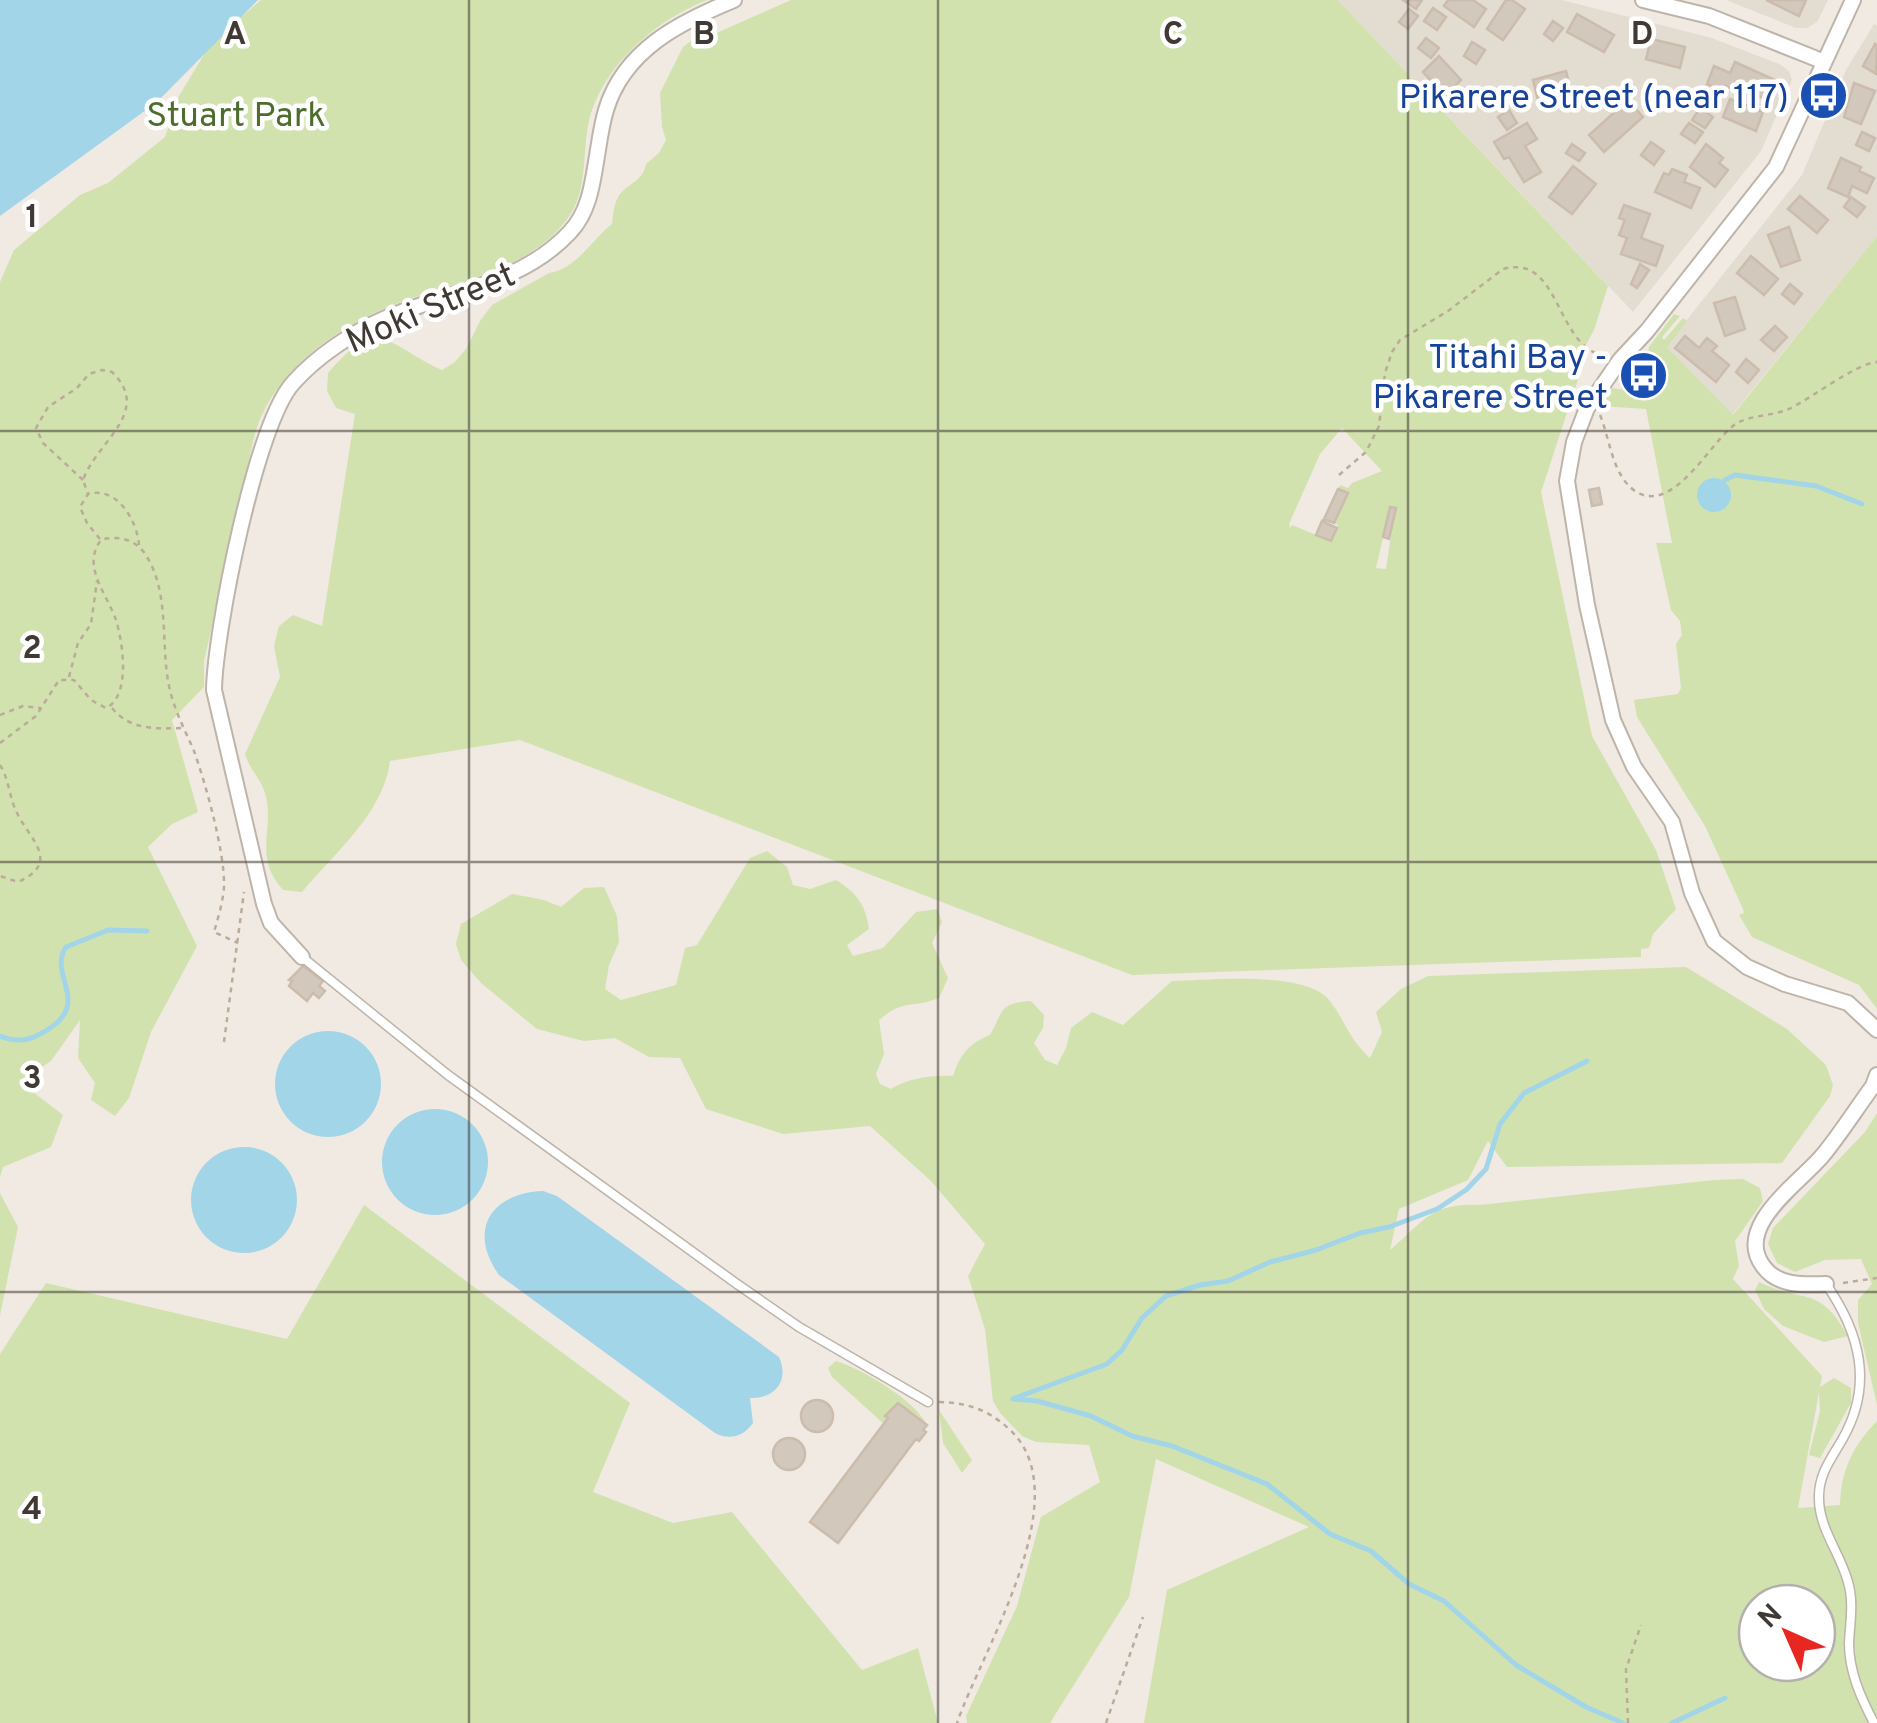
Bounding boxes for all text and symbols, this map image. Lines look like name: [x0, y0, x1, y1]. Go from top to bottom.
text: A: [224, 16, 246, 56]
text: B: [693, 16, 715, 56]
text: C: [1163, 16, 1183, 56]
text: D: [1631, 16, 1653, 56]
bus stop icon: Pikarere Street (near 117): [1798, 70, 1850, 122]
place label: Pikarere Street (near 117): [1399, 77, 1789, 121]
park label: Stuart Park: [146, 95, 326, 139]
text: 1: [26, 199, 38, 239]
street label: Moki Street: [340, 254, 523, 365]
place label: Titahi Bay - Pikarere Street: [1372, 337, 1608, 421]
bus stop icon: Titahi Bay - Pikarere Street: [1617, 350, 1669, 402]
text: 2: [22, 630, 42, 670]
text: 3: [22, 1060, 42, 1100]
text: 4: [22, 1491, 42, 1531]
north arrow: [1737, 1583, 1837, 1683]
text: N: [1752, 1598, 1791, 1637]

